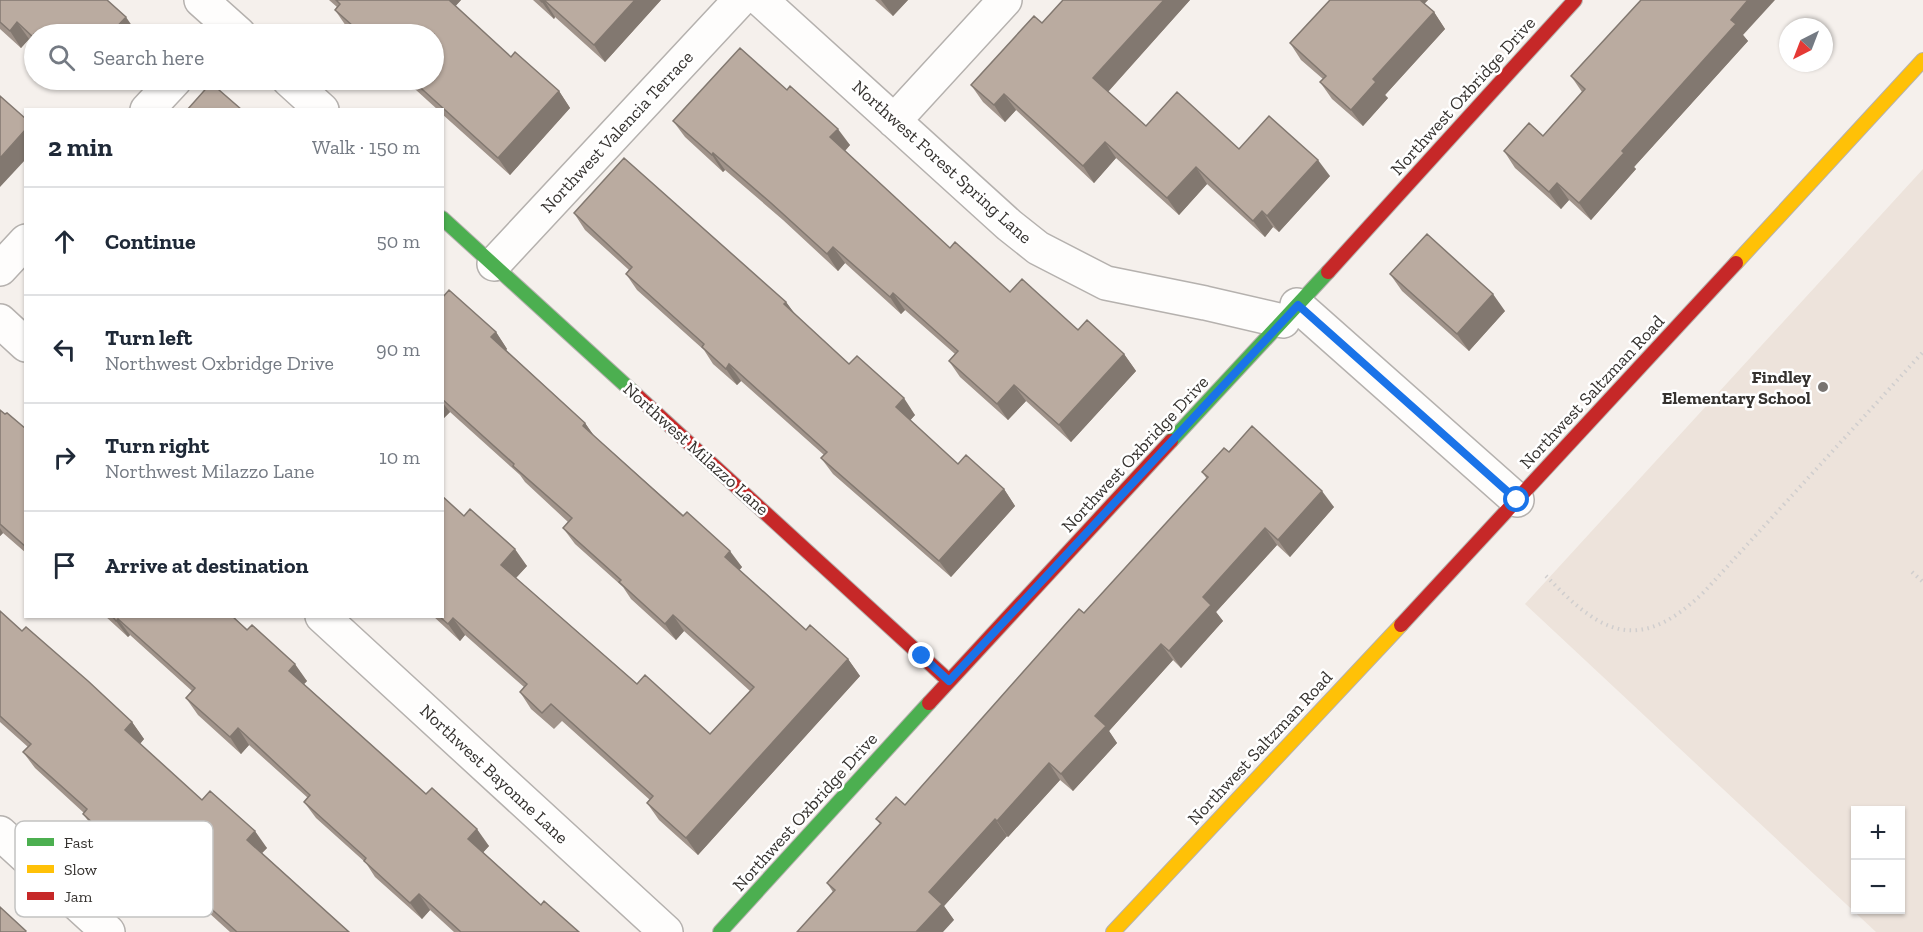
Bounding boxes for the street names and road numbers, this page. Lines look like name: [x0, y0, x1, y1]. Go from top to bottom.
street label: Northwest Oxbridge Drive: [1386, 12, 1540, 180]
street label: Northwest Valencia Terrace: [536, 46, 698, 218]
street label: Northwest Forest Spring Lane: [848, 76, 1036, 248]
street label: Northwest Saltzman Road: [1515, 310, 1669, 473]
street label: Northwest Oxbridge Drive: [1057, 371, 1213, 537]
street label: Northwest Milazzo Lane: [619, 378, 773, 520]
street label: Northwest Saltzman Road: [1183, 666, 1337, 829]
street label: Northwest Bayonne Lane: [415, 700, 573, 848]
street label: Northwest Oxbridge Drive: [728, 728, 882, 896]

